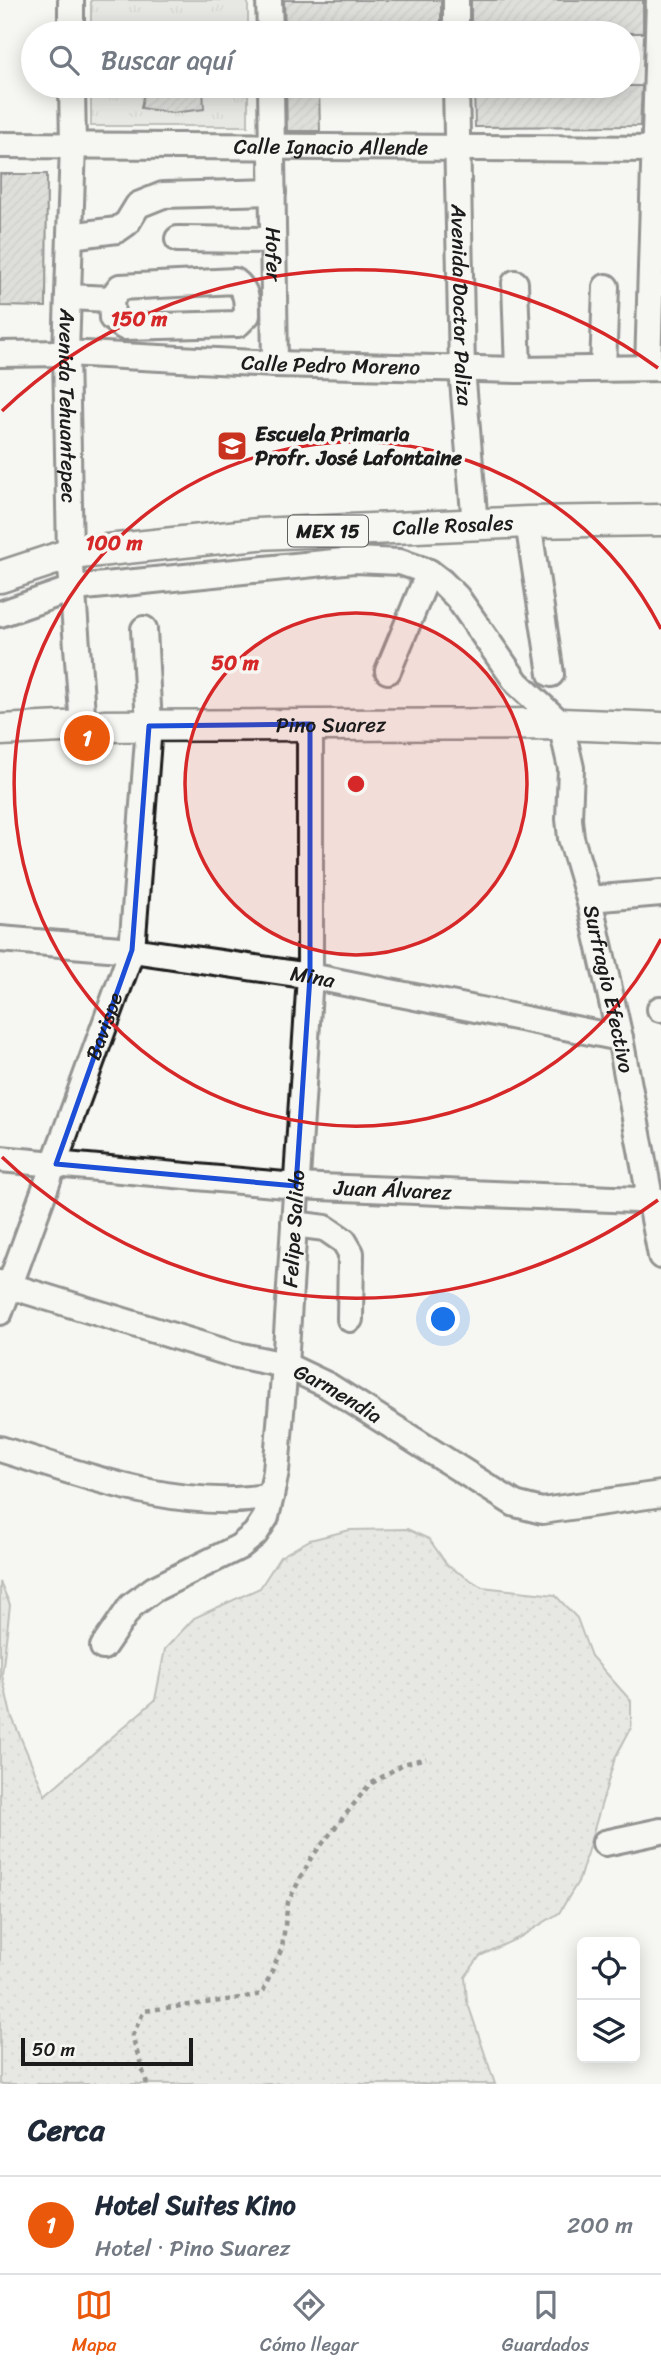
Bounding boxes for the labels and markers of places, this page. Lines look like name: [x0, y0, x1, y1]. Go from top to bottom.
place label: Escuela Primaria Profr. José Lafontaine: [255, 415, 462, 477]
school or university icon: Escuela Primaria Profr. José Lafontaine: [215, 429, 249, 463]
pin: 1: [64, 712, 110, 764]
centre of rings: [344, 772, 368, 796]

